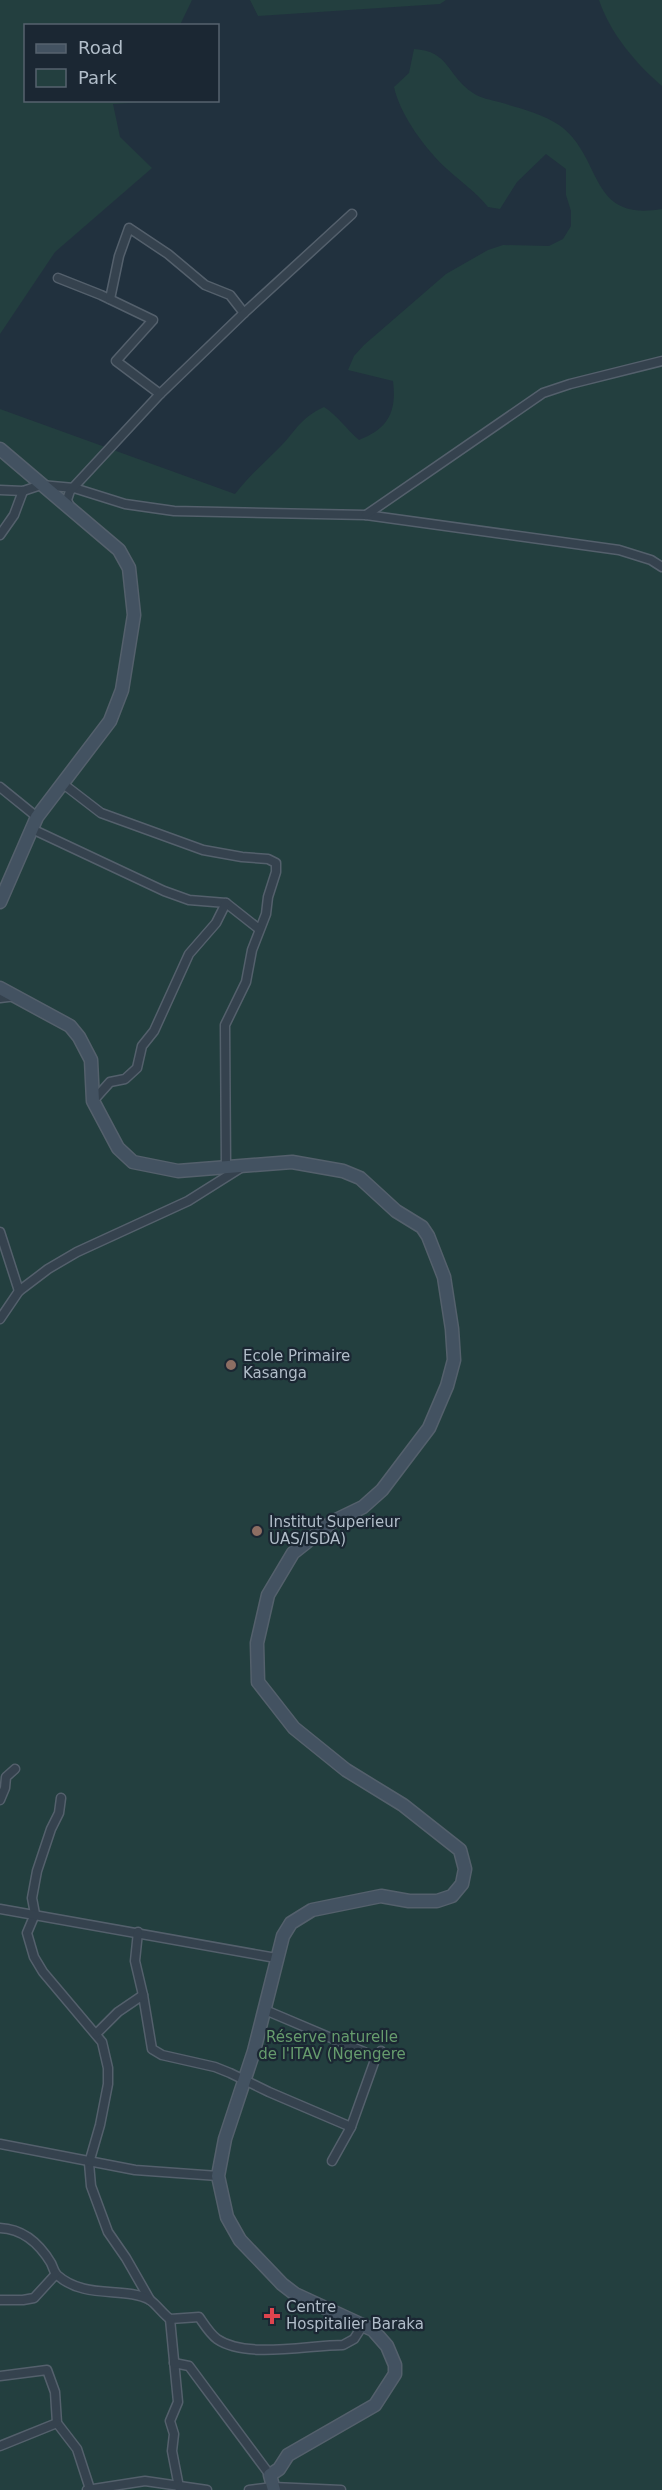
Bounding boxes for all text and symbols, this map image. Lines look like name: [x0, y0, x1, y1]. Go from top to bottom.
legend: [24, 24, 219, 102]
text: Road: [78, 37, 123, 58]
text: Park: [78, 67, 117, 88]
place label: Ecole Primaire Kasanga: [243, 1347, 350, 1382]
marker: Ecole Primaire Kasanga: [224, 1358, 238, 1372]
place label: Institut Superieur UAS/ISDA): [269, 1513, 401, 1548]
marker: Institut Superieur UAS/ISDA): [250, 1524, 264, 1538]
park label: Réserve naturelle de l'ITAV (Ngengere: [258, 2028, 406, 2063]
place label: Centre Hospitalier Baraka: [286, 2298, 424, 2333]
marker: Centre Hospitalier Baraka: [263, 2307, 281, 2325]

